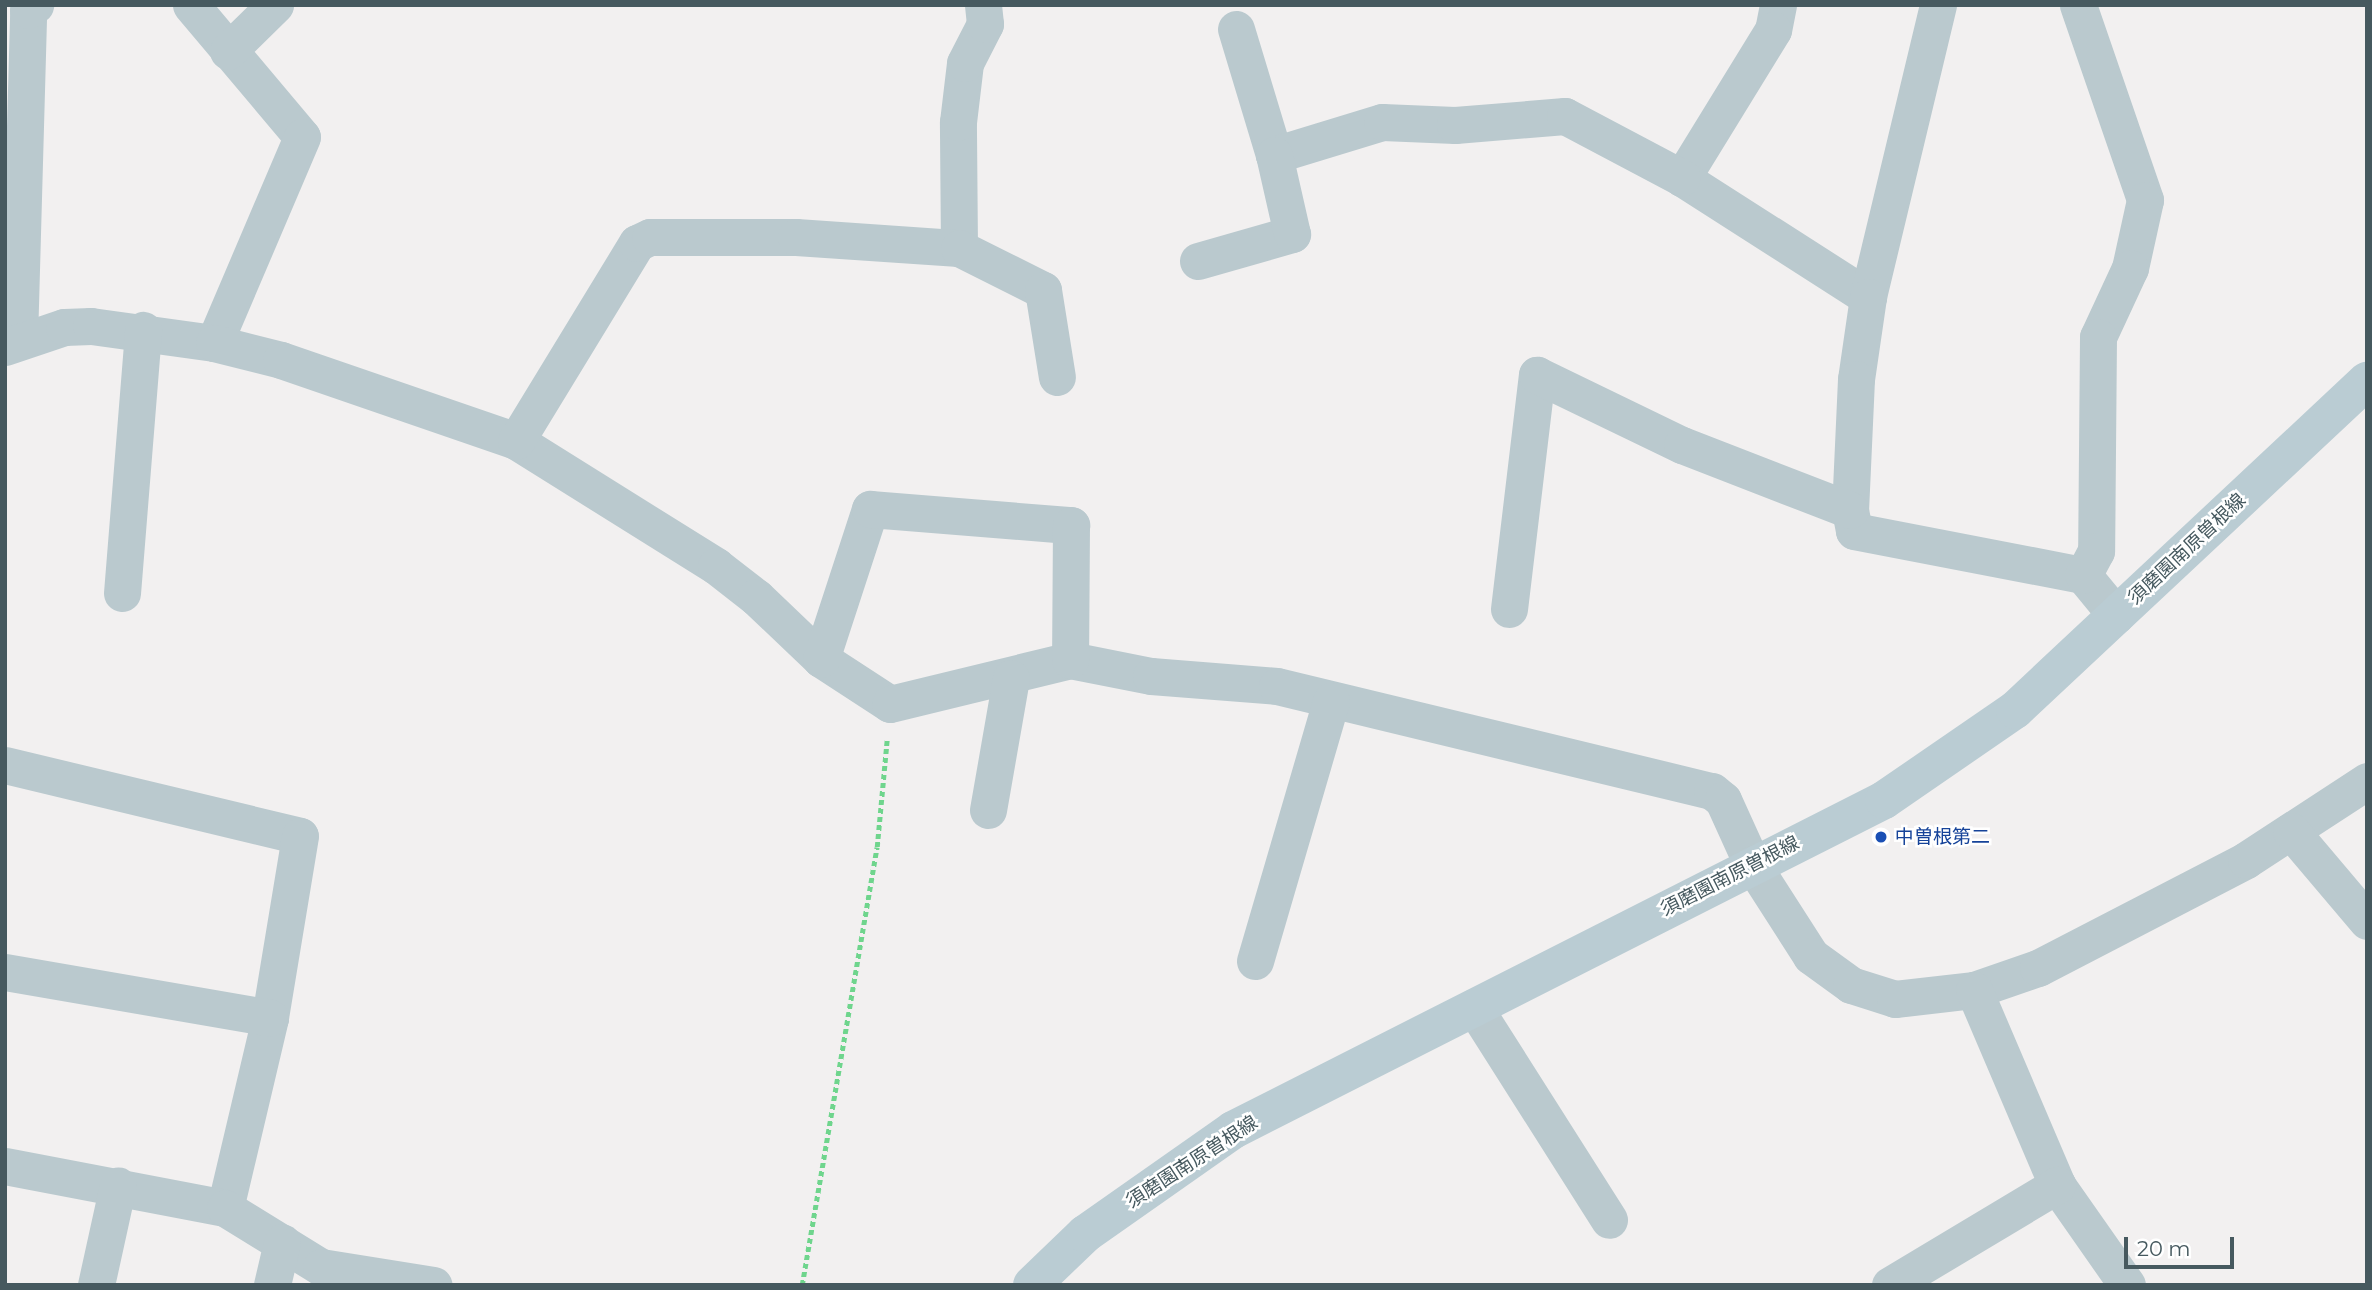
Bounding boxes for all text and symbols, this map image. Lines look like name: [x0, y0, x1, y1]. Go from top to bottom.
street label: 須磨園南原曽根線: [2124, 489, 2250, 609]
place label: 中曽根第二: [1895, 826, 1990, 848]
marker: 中曽根第二: [1873, 829, 1889, 845]
street label: 須磨園南原曽根線: [1657, 831, 1803, 921]
street label: 須磨園南原曽根線: [1122, 1111, 1262, 1213]
scale bar: [2127, 1224, 2237, 1268]
text: 20 m: [2137, 1236, 2191, 1261]

